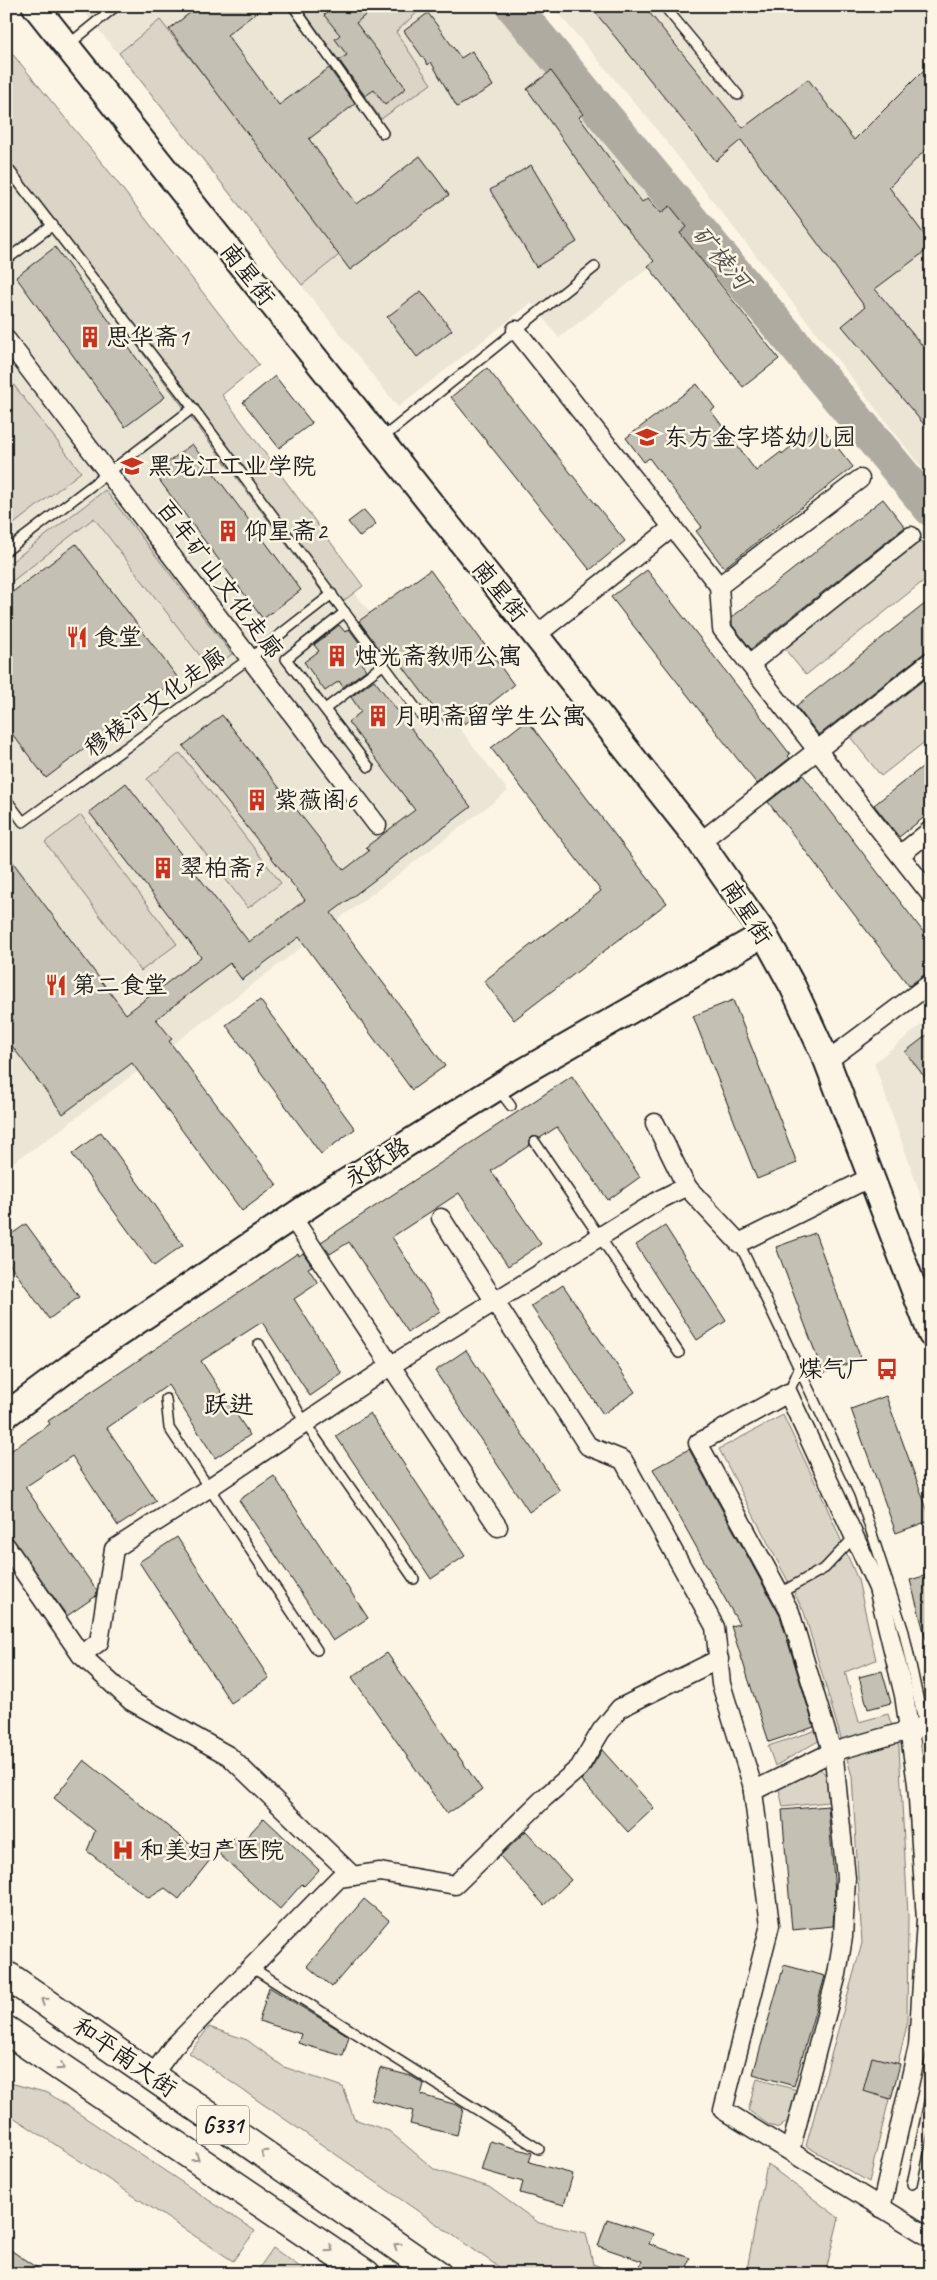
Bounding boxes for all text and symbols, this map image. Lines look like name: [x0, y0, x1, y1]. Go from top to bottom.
water label: 矿棱河: [685, 219, 760, 300]
street label: 南星街: [214, 236, 282, 312]
place label: 思华斋1: [106, 322, 190, 352]
building icon: 思华斋1: [77, 324, 103, 350]
place label: 东方金字塔幼儿园: [664, 422, 856, 452]
school or university icon: 东方金字塔幼儿园: [634, 424, 660, 450]
place label: 黑龙江工业学院: [148, 451, 316, 481]
school or university icon: 黑龙江工业学院: [119, 453, 145, 479]
street label: 百年矿山文化走廊: [150, 493, 290, 665]
place label: 仰星斋2: [244, 516, 329, 546]
building icon: 仰星斋2: [215, 518, 241, 544]
street label: 南星街: [466, 554, 534, 628]
place label: 食堂: [94, 622, 142, 652]
restaurant icon: 食堂: [64, 624, 90, 650]
street label: 穆棱河文化走廊: [78, 640, 232, 764]
place label: 烛光斋教师公寓: [354, 641, 522, 671]
building icon: 烛光斋教师公寓: [324, 643, 350, 669]
place label: 月明斋留学生公寓: [394, 701, 586, 731]
building icon: 月明斋留学生公寓: [365, 703, 391, 729]
place label: 紫薇阁6: [274, 785, 358, 815]
building icon: 紫薇阁6: [244, 787, 270, 813]
place label: 翠柏斋7: [180, 853, 264, 883]
building icon: 翠柏斋7: [150, 855, 176, 881]
street label: 南星街: [715, 874, 779, 950]
place label: 第二食堂: [72, 970, 168, 1000]
restaurant icon: 第二食堂: [43, 972, 69, 998]
street label: 永跃路: [339, 1130, 415, 1194]
place label: 煤气厂: [798, 1354, 870, 1384]
bus stop icon: 煤气厂: [874, 1356, 900, 1382]
district label: 跃进: [204, 1389, 254, 1421]
place label: 和美妇产医院: [140, 1835, 284, 1865]
hospital icon: 和美妇产医院: [110, 1837, 136, 1863]
one-way arrow: [40, 1998, 49, 2007]
street label: 和平南大街: [67, 2010, 183, 2104]
one-way arrow: [55, 2061, 65, 2070]
road number: G331: [197, 2106, 249, 2144]
one-way arrow: [260, 2150, 270, 2159]
one-way arrow: [190, 2152, 199, 2161]
one-way arrow: [324, 2243, 334, 2252]
one-way arrow: [393, 2243, 403, 2252]

